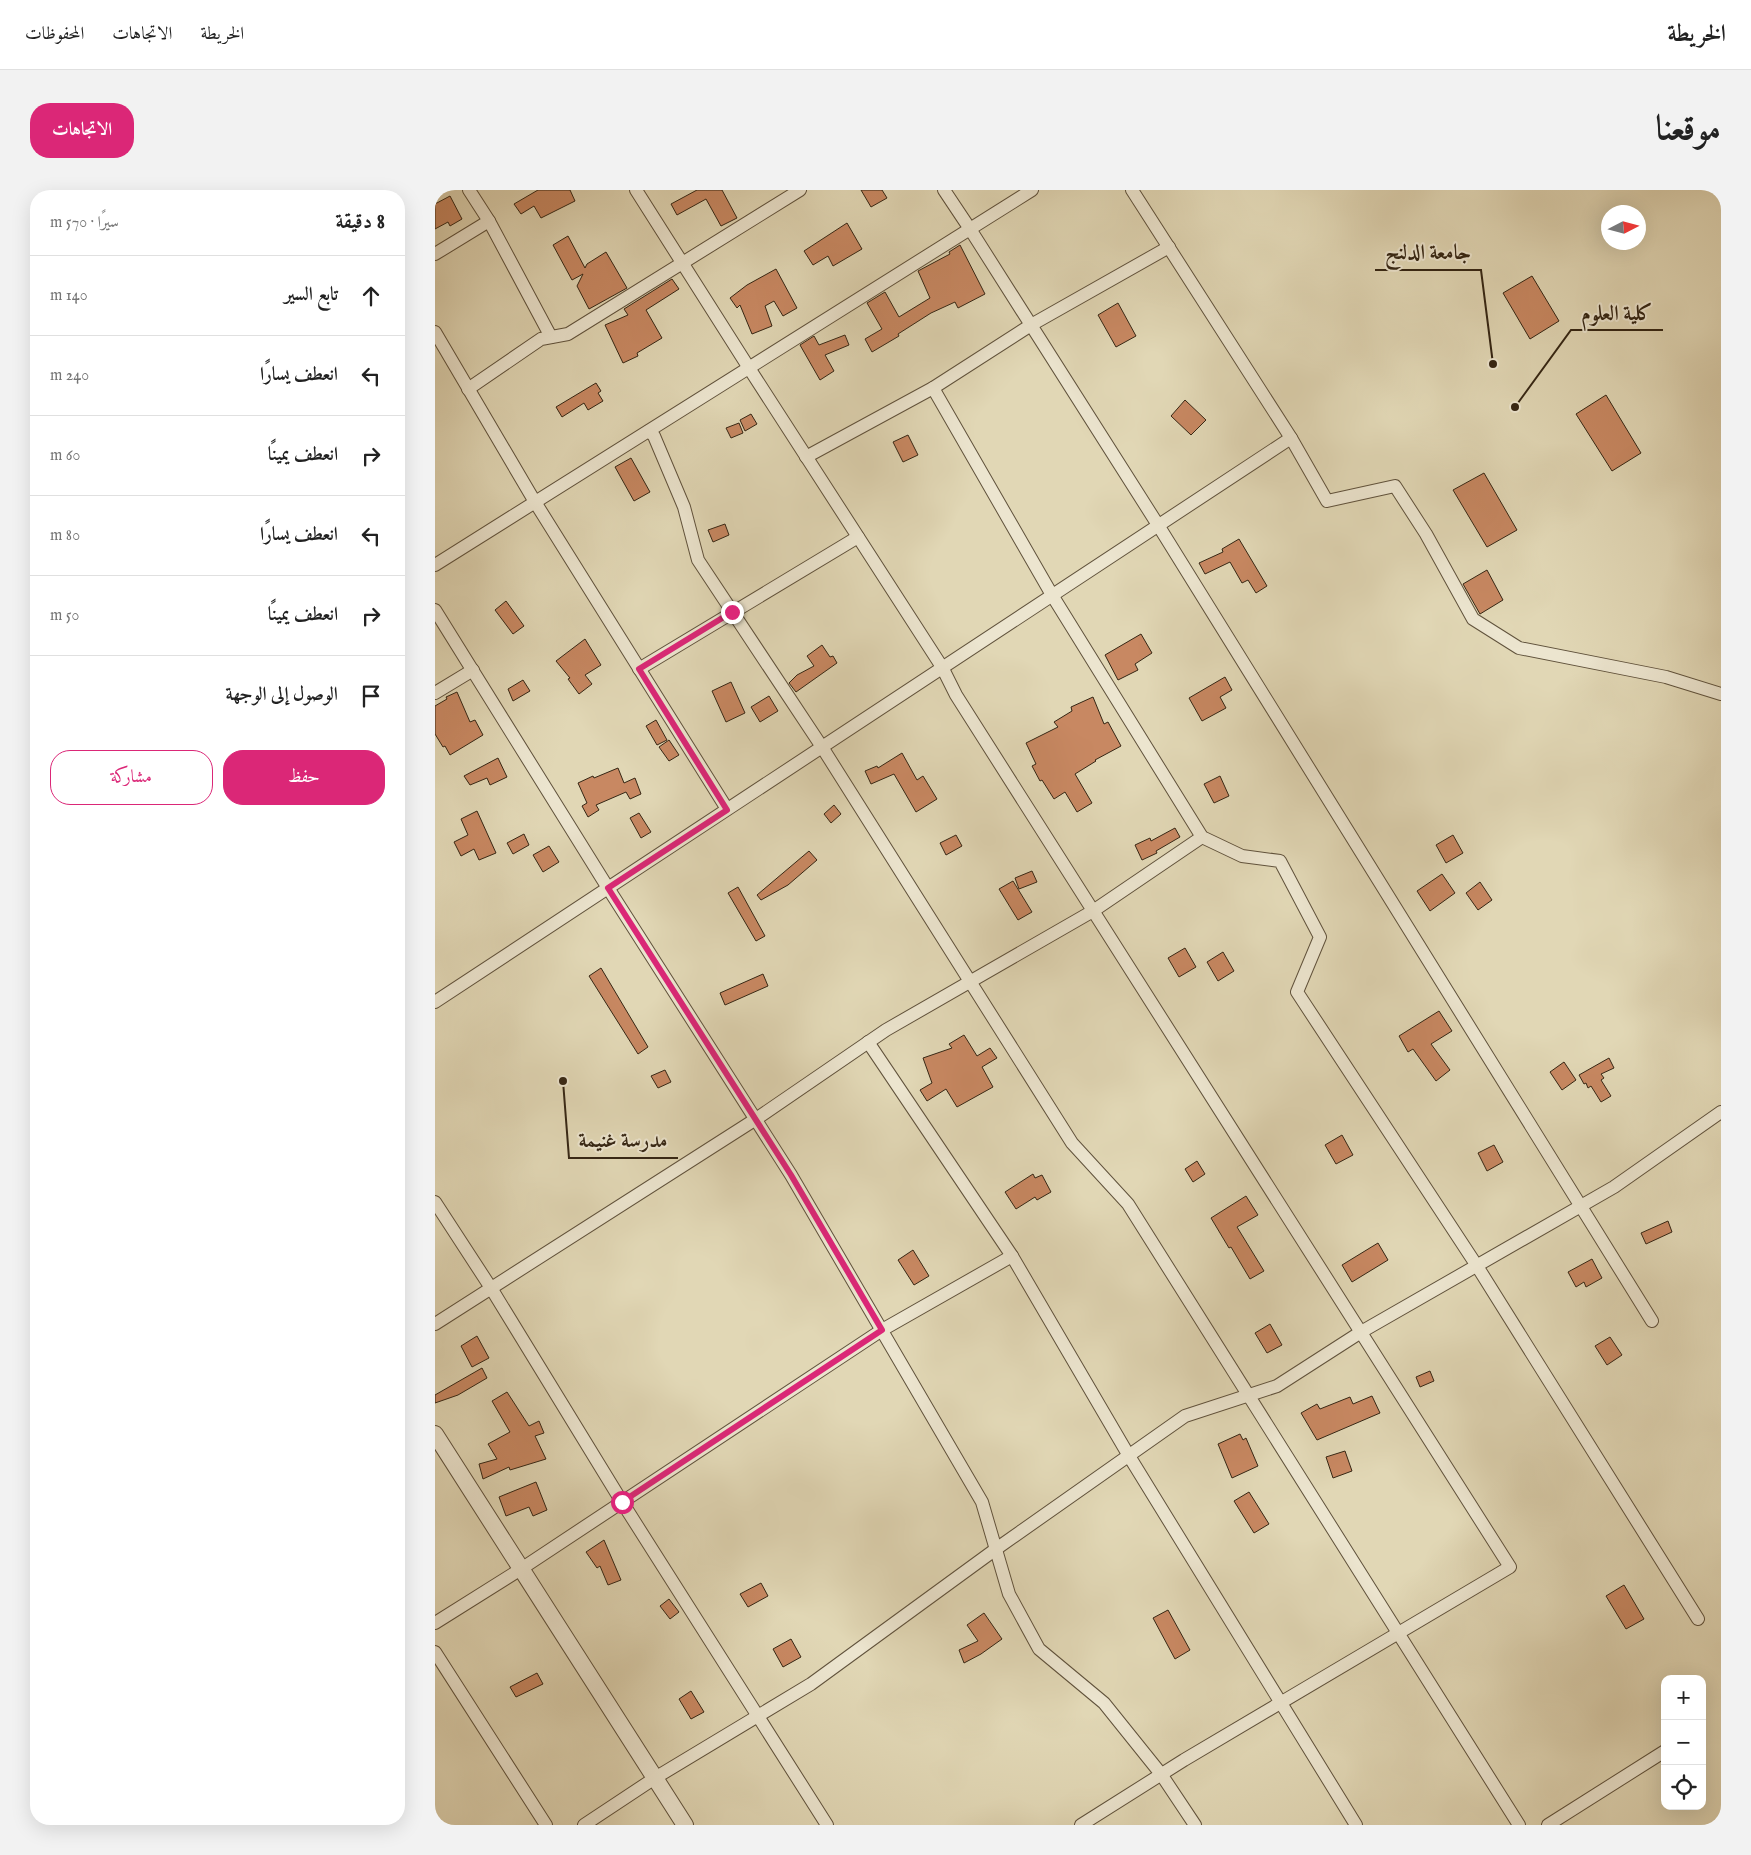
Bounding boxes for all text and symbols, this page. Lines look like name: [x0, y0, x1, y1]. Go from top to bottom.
text: الخريطة: [1668, 19, 1726, 50]
text: المحفوظات: [25, 23, 84, 46]
text: الاتجاهات: [112, 23, 172, 46]
text: الخريطة: [200, 23, 244, 46]
button: الاتجاهات: [30, 103, 134, 158]
text: موقعنا: [1656, 107, 1721, 152]
north arrow: [1601, 205, 1646, 250]
text: 8 دقيقة: [336, 209, 385, 236]
text: سيرًا · 570 m: [50, 213, 119, 233]
callout: جامعة الدلنج: [1375, 234, 1481, 270]
text: جامعة الدلنج: [1385, 240, 1471, 271]
icon: ahead: [357, 282, 385, 310]
text: تابع السير: [284, 283, 338, 307]
text: 140 m: [50, 286, 88, 306]
callout: كلية العلوم: [1571, 294, 1663, 330]
text: كلية العلوم: [1581, 301, 1653, 332]
icon: left: [357, 362, 385, 390]
text: انعطف يسارًا: [260, 363, 338, 387]
text: 240 m: [50, 366, 89, 386]
icon: right: [357, 442, 385, 470]
text: انعطف يمينًا: [268, 443, 338, 467]
text: 60 m: [50, 446, 80, 466]
icon: left: [357, 522, 385, 550]
text: انعطف يسارًا: [260, 523, 338, 547]
text: 80 m: [50, 526, 80, 546]
route end: [721, 601, 744, 624]
icon: right: [357, 602, 385, 630]
text: انعطف يمينًا: [268, 603, 338, 627]
text: 50 m: [50, 606, 79, 626]
icon: arrive: [357, 682, 385, 710]
text: الوصول إلى الوجهة: [226, 683, 338, 707]
button: مشاركة: [50, 750, 213, 805]
button: حفظ: [223, 750, 385, 805]
callout: مدرسة غنيمة: [569, 1122, 678, 1158]
text: مدرسة غنيمة: [579, 1128, 667, 1155]
route start: [611, 1491, 634, 1514]
map controls: [1661, 1675, 1706, 1810]
button: +: [1661, 1675, 1706, 1720]
button: −: [1661, 1720, 1706, 1765]
button: locate: [1661, 1765, 1706, 1810]

